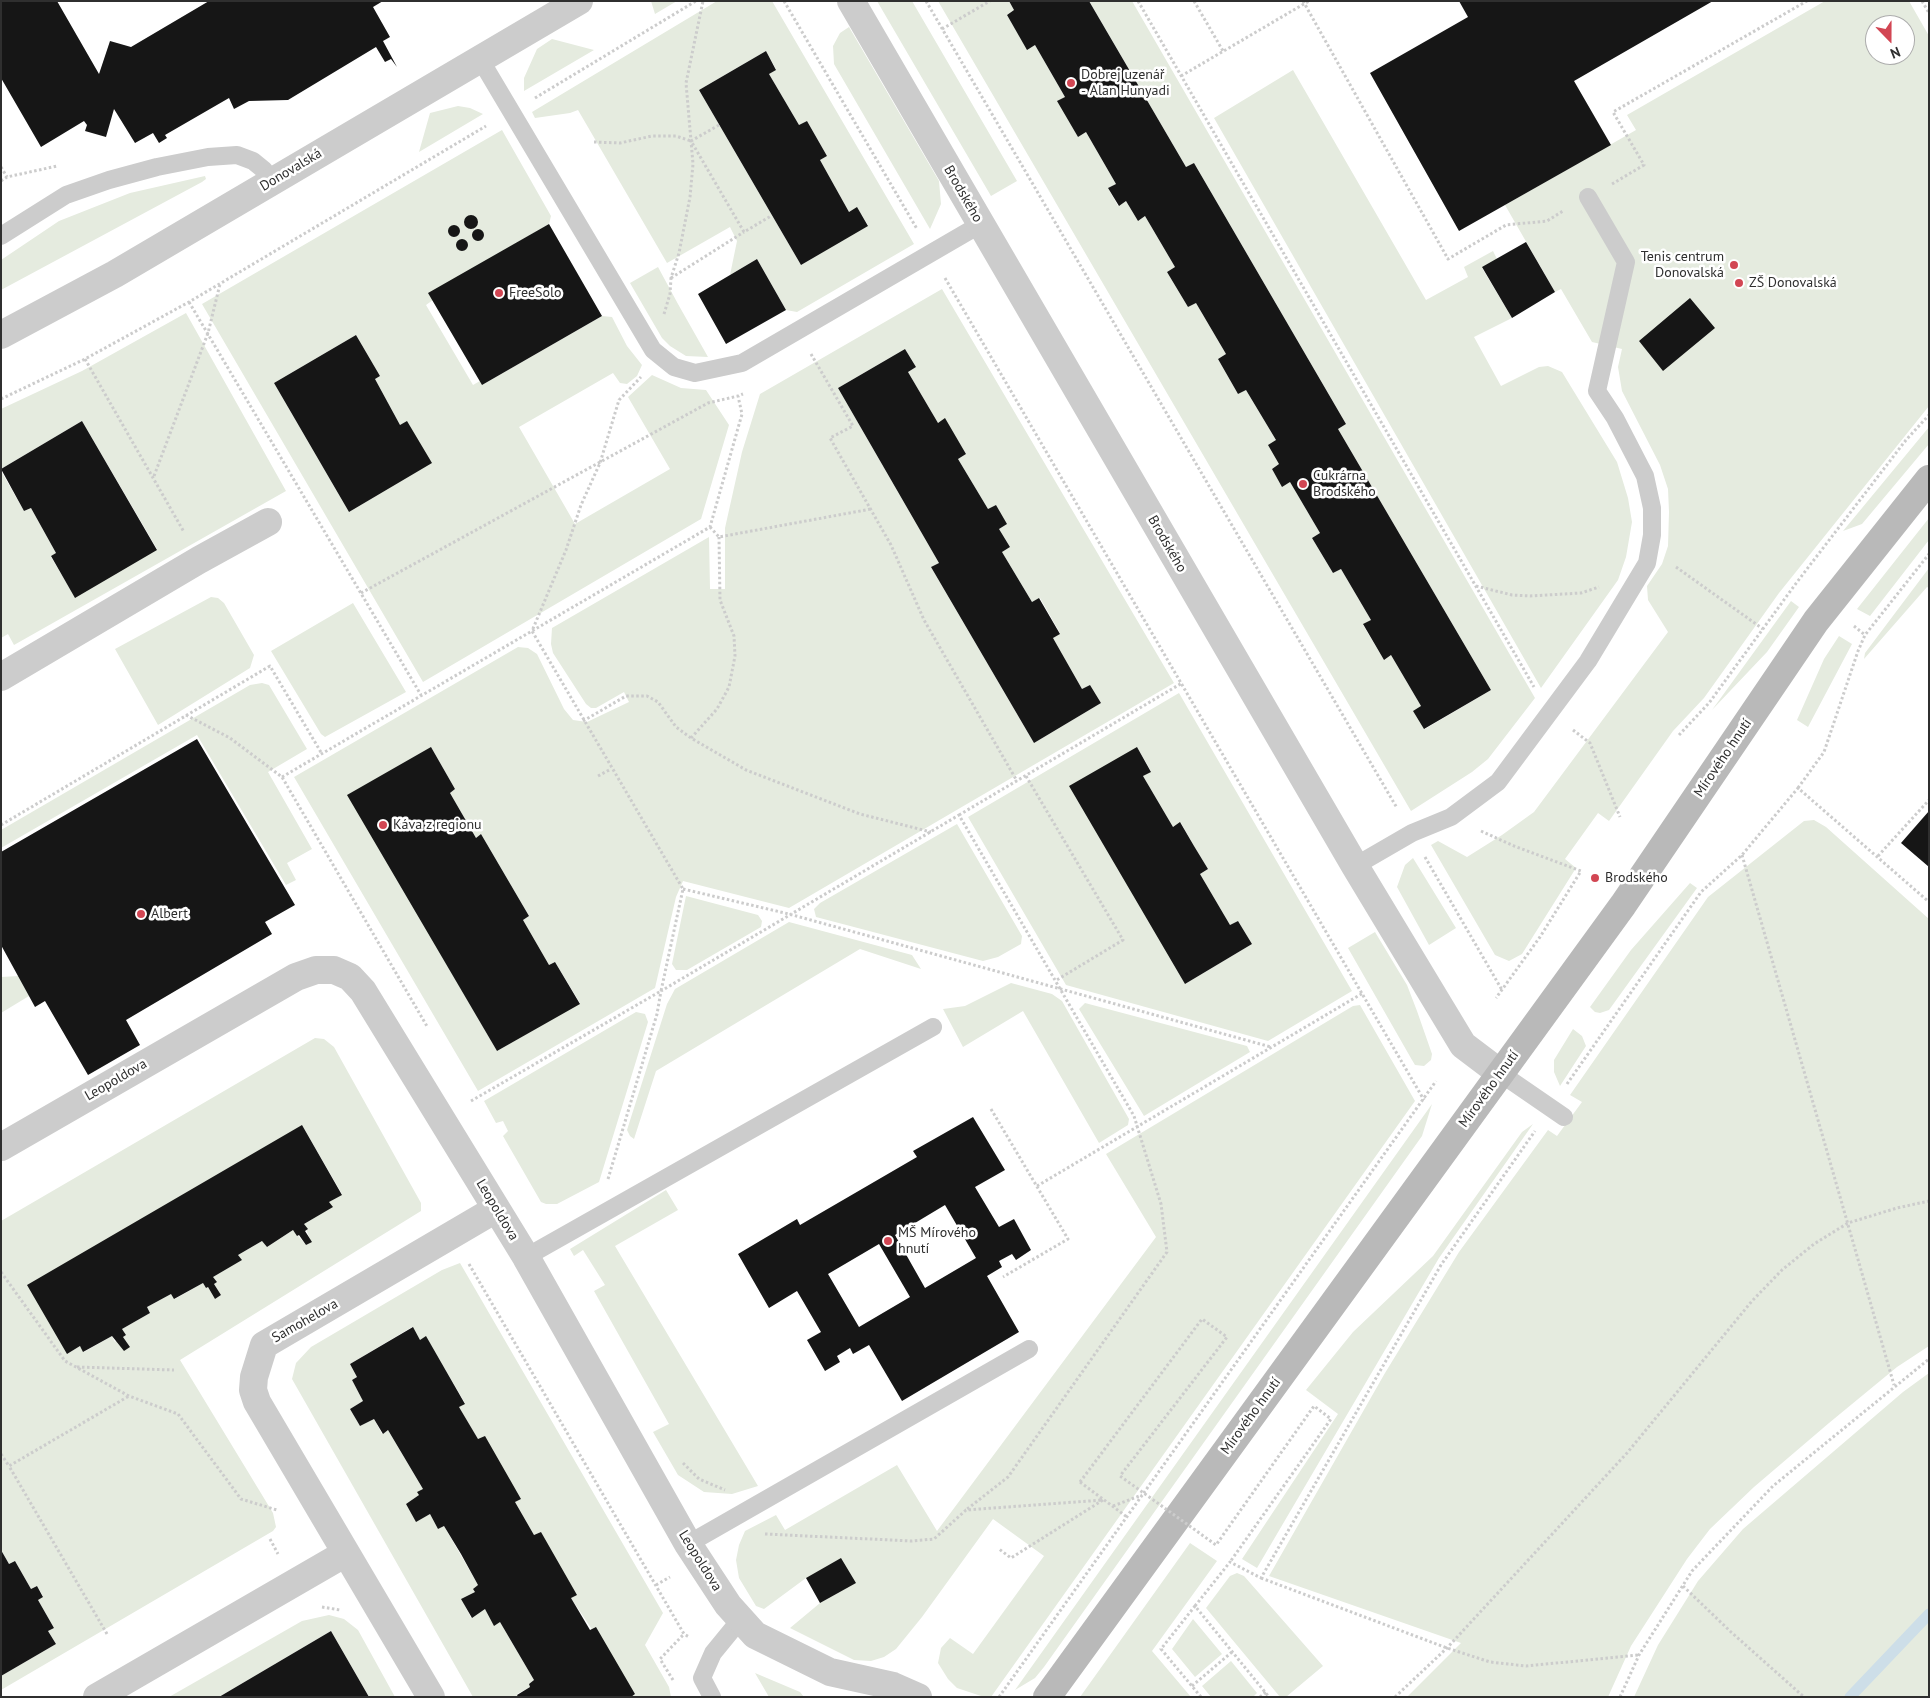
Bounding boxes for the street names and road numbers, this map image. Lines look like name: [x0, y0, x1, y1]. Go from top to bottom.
street label: Donovalská: [257, 145, 325, 195]
street label: Brodského: [940, 163, 986, 225]
street label: Brodského: [1144, 513, 1190, 575]
street label: Mírového hnutí: [1691, 716, 1755, 800]
street label: Mírového hnutí: [1455, 1047, 1523, 1131]
street label: Leopoldova: [82, 1056, 150, 1104]
street label: Leopoldova: [472, 1176, 522, 1244]
street label: Samohelova: [269, 1295, 341, 1347]
street label: Mírového hnutí: [1217, 1374, 1285, 1458]
street label: Leopoldova: [675, 1527, 725, 1595]

